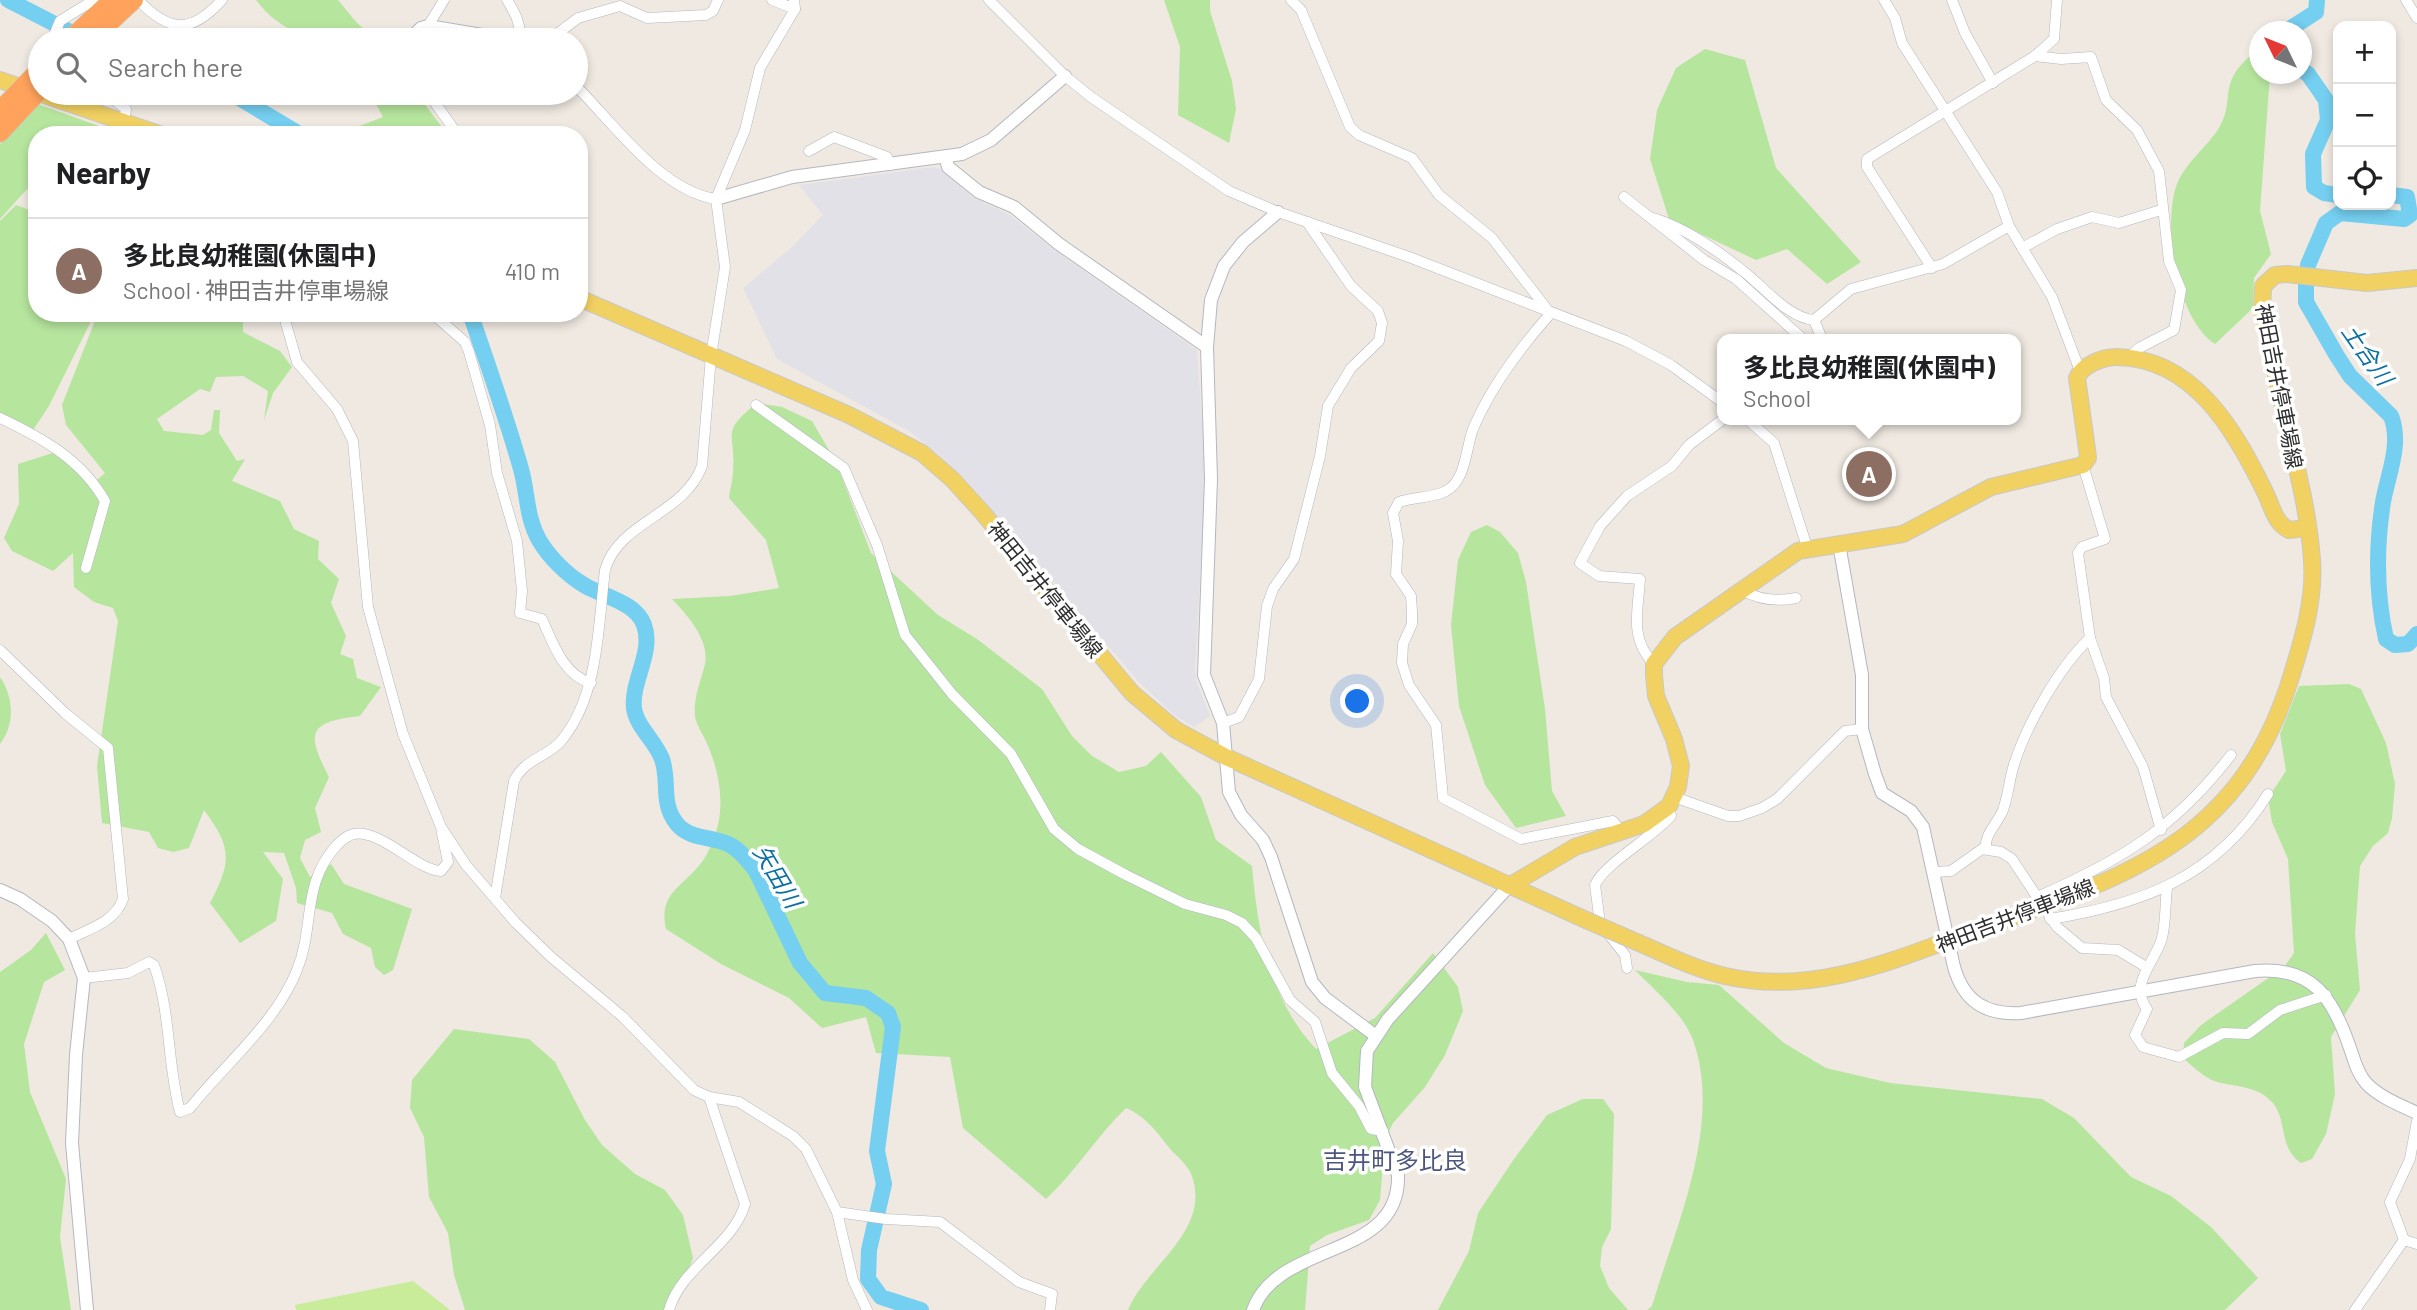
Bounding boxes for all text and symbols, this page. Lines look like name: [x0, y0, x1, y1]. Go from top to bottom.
north arrow: [2249, 21, 2312, 84]
map controls: [2333, 21, 2396, 210]
button: +: [2333, 21, 2396, 84]
search box: [28, 28, 588, 105]
icon: search: [52, 48, 90, 86]
text: Search here: [108, 51, 243, 82]
button: −: [2333, 84, 2396, 147]
button: locate: [2333, 147, 2396, 210]
text: Nearby: [56, 154, 151, 190]
text: 多比良幼稚園(休園中): [123, 239, 375, 270]
text: A: [71, 257, 87, 285]
text: 410 m: [505, 257, 560, 285]
text: School · 神田吉井停車場線: [123, 276, 389, 304]
street label: 神田吉井停車場線: [2252, 301, 2308, 471]
water label: 土合川: [2337, 318, 2401, 393]
popup: [1717, 334, 2021, 425]
text: 多比良幼稚園(休園中): [1743, 351, 1995, 382]
text: School: [1743, 384, 1811, 412]
pin: A: [1846, 448, 1892, 500]
street label: 神田吉井停車場線: [983, 516, 1109, 662]
your location: [1340, 684, 1374, 718]
water label: 矢田川: [748, 839, 809, 915]
street label: 神田吉井停車場線: [1932, 873, 2098, 957]
district label: 吉井町多比良: [1323, 1145, 1467, 1174]

